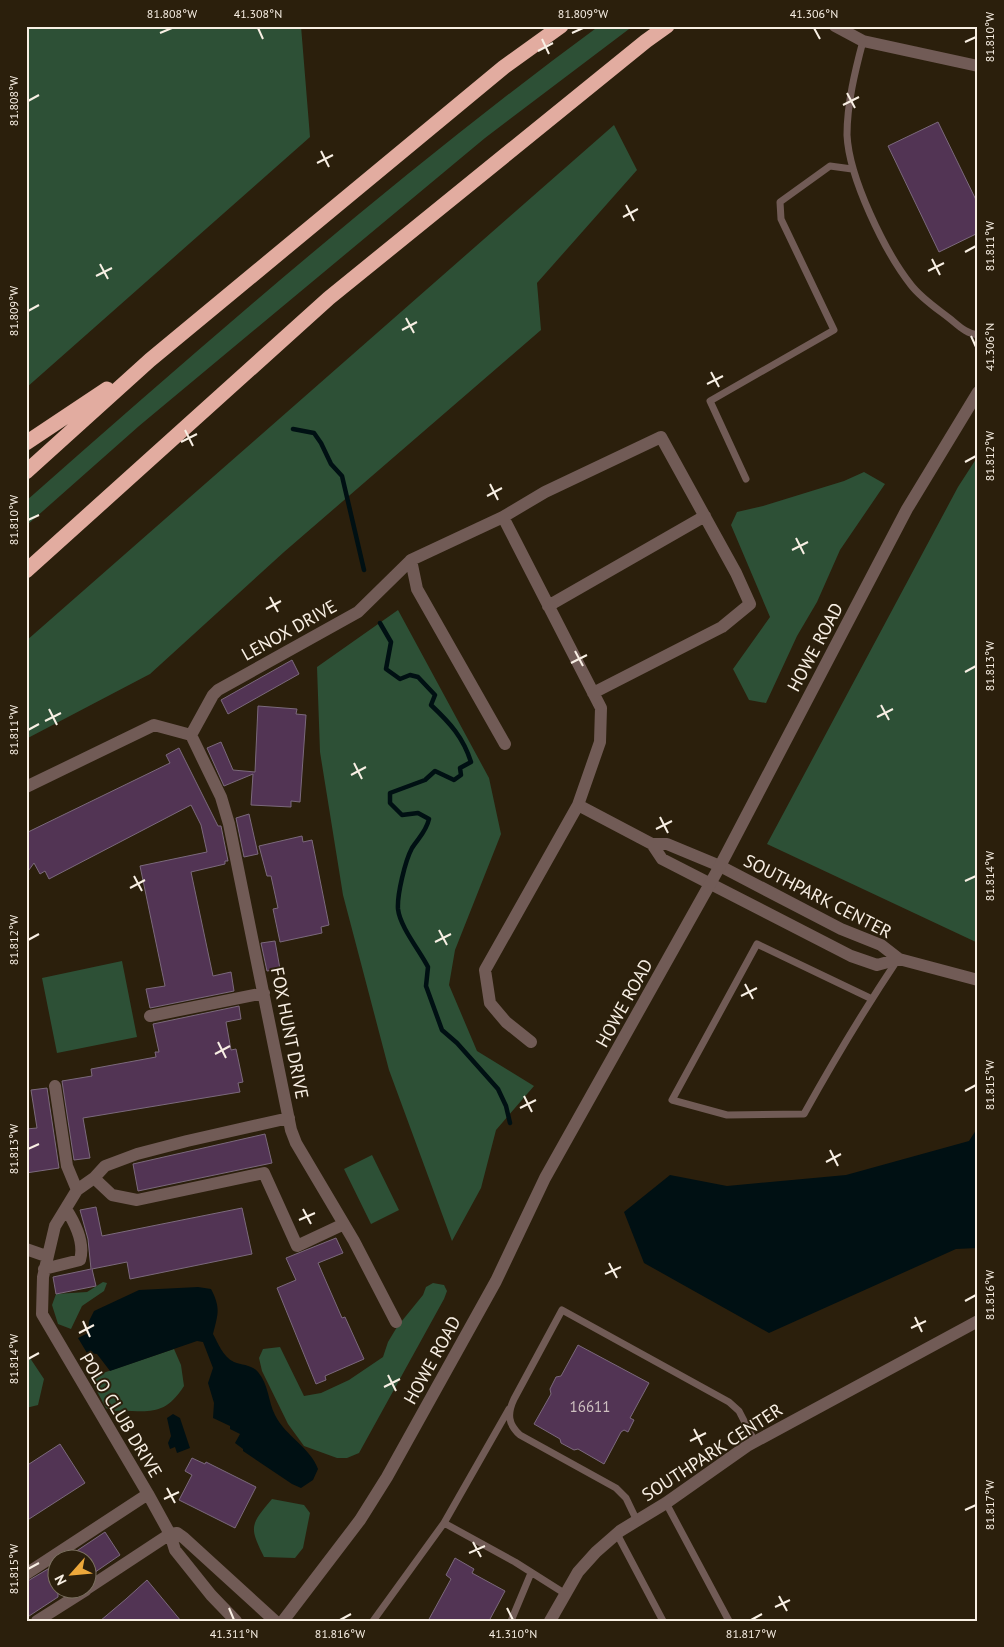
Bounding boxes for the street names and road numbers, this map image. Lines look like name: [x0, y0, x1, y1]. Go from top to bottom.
street label: LENOX DRIVE: [237, 594, 341, 666]
street label: HOWE ROAD: [782, 599, 848, 695]
street label: SOUTHPARK CENTER: [740, 849, 896, 943]
street label: HOWE ROAD: [590, 955, 658, 1051]
street label: FOX HUNT DRIVE: [266, 965, 314, 1101]
street label: HOWE ROAD: [398, 1312, 466, 1408]
street label: POLO CLUB DRIVE: [75, 1348, 167, 1482]
street label: SOUTHPARK CENTER: [637, 1398, 787, 1506]

